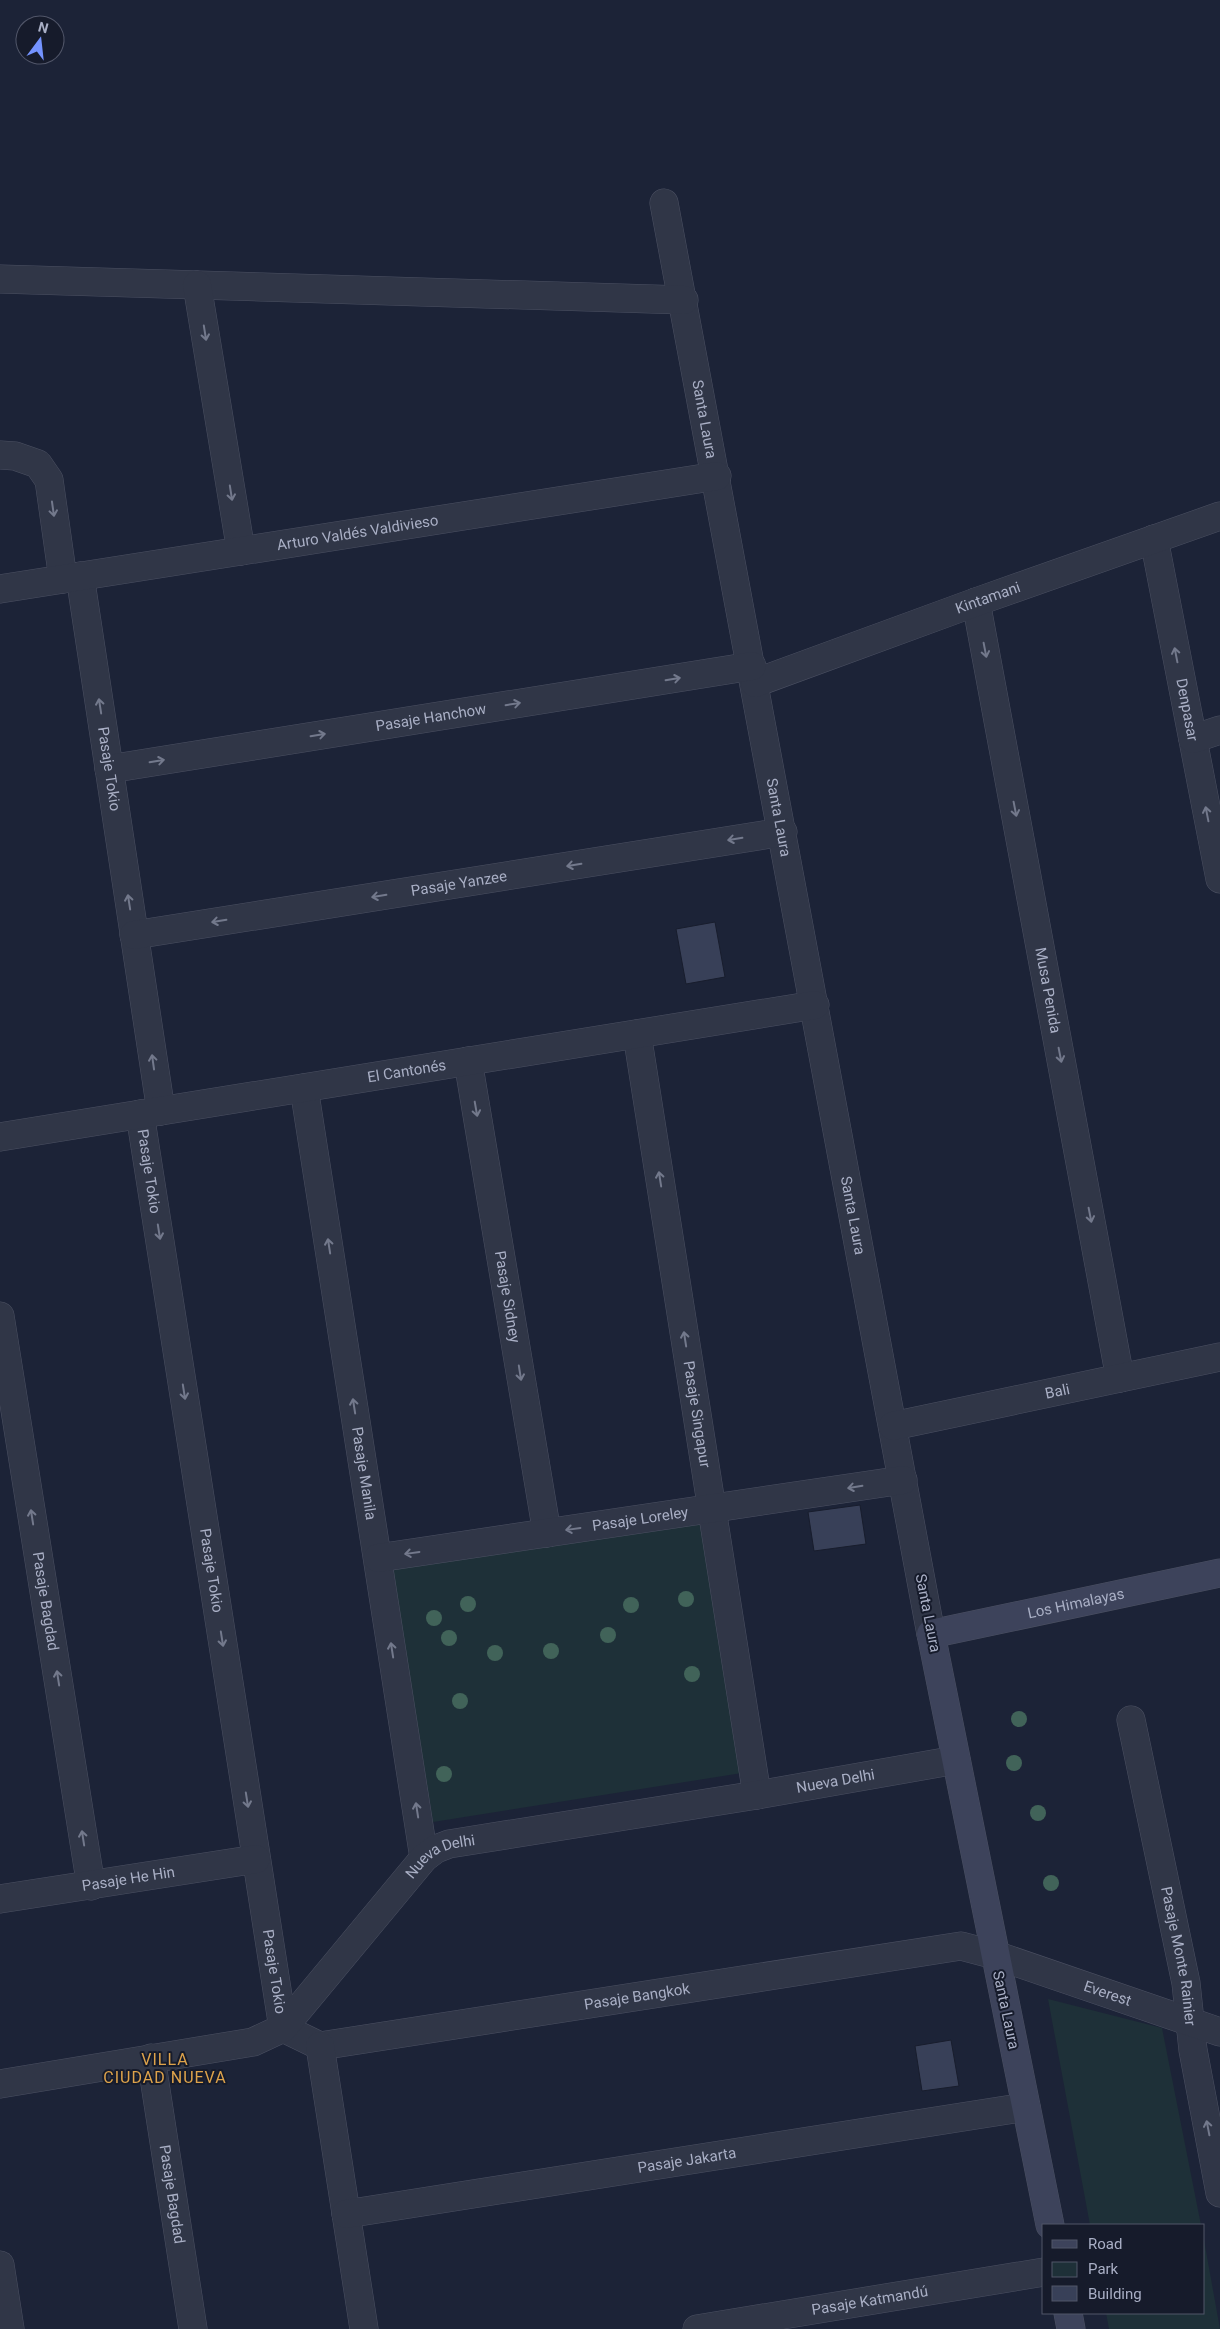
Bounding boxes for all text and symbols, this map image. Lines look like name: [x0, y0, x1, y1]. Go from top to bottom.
north arrow: [15, 15, 65, 65]
text: N: [37, 18, 50, 36]
one-way arrow: [201, 324, 211, 340]
street label: Santa Laura: [688, 378, 721, 460]
one-way arrow: [227, 485, 237, 501]
one-way arrow: [48, 501, 58, 517]
street label: Arturo Valdés Valdivieso: [276, 511, 440, 554]
street label: Kintamani: [953, 578, 1023, 618]
one-way arrow: [981, 641, 991, 657]
one-way arrow: [1171, 647, 1181, 663]
one-way arrow: [665, 673, 681, 683]
street label: Denpasar: [1172, 677, 1202, 743]
one-way arrow: [95, 699, 105, 715]
one-way arrow: [505, 699, 521, 709]
street label: Pasaje Hanchow: [374, 700, 488, 735]
street label: Pasaje Tokio: [94, 725, 124, 812]
one-way arrow: [310, 730, 326, 740]
one-way arrow: [149, 756, 165, 766]
street label: Santa Laura: [762, 777, 795, 858]
one-way arrow: [1010, 801, 1020, 817]
one-way arrow: [1202, 807, 1212, 823]
one-way arrow: [727, 835, 743, 845]
one-way arrow: [566, 860, 582, 870]
street label: Pasaje Yanzee: [410, 867, 508, 900]
one-way arrow: [371, 891, 387, 901]
one-way arrow: [124, 894, 134, 910]
one-way arrow: [211, 917, 227, 927]
street label: Musa Penida: [1031, 946, 1065, 1035]
one-way arrow: [1056, 1047, 1066, 1063]
one-way arrow: [148, 1055, 158, 1071]
street label: El Cantonés: [366, 1056, 447, 1086]
one-way arrow: [471, 1101, 481, 1117]
street label: Pasaje Tokio: [133, 1128, 164, 1215]
one-way arrow: [654, 1171, 664, 1187]
street label: Santa Laura: [837, 1175, 869, 1256]
one-way arrow: [1086, 1207, 1095, 1223]
one-way arrow: [154, 1223, 164, 1239]
one-way arrow: [324, 1238, 334, 1254]
street label: Pasaje Sidney: [491, 1249, 524, 1344]
one-way arrow: [680, 1332, 690, 1348]
street label: Pasaje Singapur: [680, 1360, 714, 1469]
one-way arrow: [515, 1365, 525, 1381]
street label: Bali: [1043, 1380, 1071, 1403]
one-way arrow: [179, 1384, 189, 1400]
one-way arrow: [349, 1399, 359, 1415]
street label: Pasaje Manila: [348, 1426, 380, 1521]
one-way arrow: [847, 1482, 863, 1492]
street label: Pasaje Loreley: [591, 1503, 689, 1535]
one-way arrow: [27, 1510, 37, 1526]
one-way arrow: [565, 1524, 581, 1534]
street label: Pasaje Tokio: [196, 1527, 227, 1614]
one-way arrow: [405, 1548, 421, 1558]
street label: Pasaje Bagdad: [29, 1551, 62, 1652]
street label: Santa Laura: [912, 1572, 944, 1654]
street label: Los Himalayas: [1026, 1584, 1126, 1622]
one-way arrow: [217, 1631, 227, 1647]
one-way arrow: [387, 1642, 397, 1658]
one-way arrow: [52, 1670, 62, 1686]
street label: Nueva Delhi: [795, 1765, 876, 1797]
one-way arrow: [242, 1791, 252, 1807]
one-way arrow: [412, 1803, 422, 1819]
one-way arrow: [78, 1831, 88, 1847]
street label: Nueva Delhi: [402, 1831, 476, 1882]
street label: Pasaje He Hin: [81, 1863, 176, 1895]
street label: Pasaje Monte Rainier: [1157, 1885, 1199, 2027]
street label: Pasaje Tokio: [259, 1928, 290, 2015]
street label: Santa Laura: [989, 1969, 1023, 2051]
street label: Everest: [1081, 1977, 1134, 2010]
street label: Pasaje Bangkok: [583, 1979, 692, 2014]
district label: VILLA CIUDAD NUEVA: [103, 2050, 227, 2087]
one-way arrow: [1202, 2120, 1212, 2136]
street label: Pasaje Bagdad: [156, 2144, 189, 2245]
street label: Pasaje Jakarta: [636, 2144, 737, 2177]
legend: [1042, 2224, 1205, 2314]
text: Road: [1088, 2235, 1122, 2253]
text: Park: [1088, 2260, 1119, 2278]
street label: Pasaje Katmandú: [810, 2282, 929, 2319]
text: Building: [1088, 2285, 1142, 2303]

